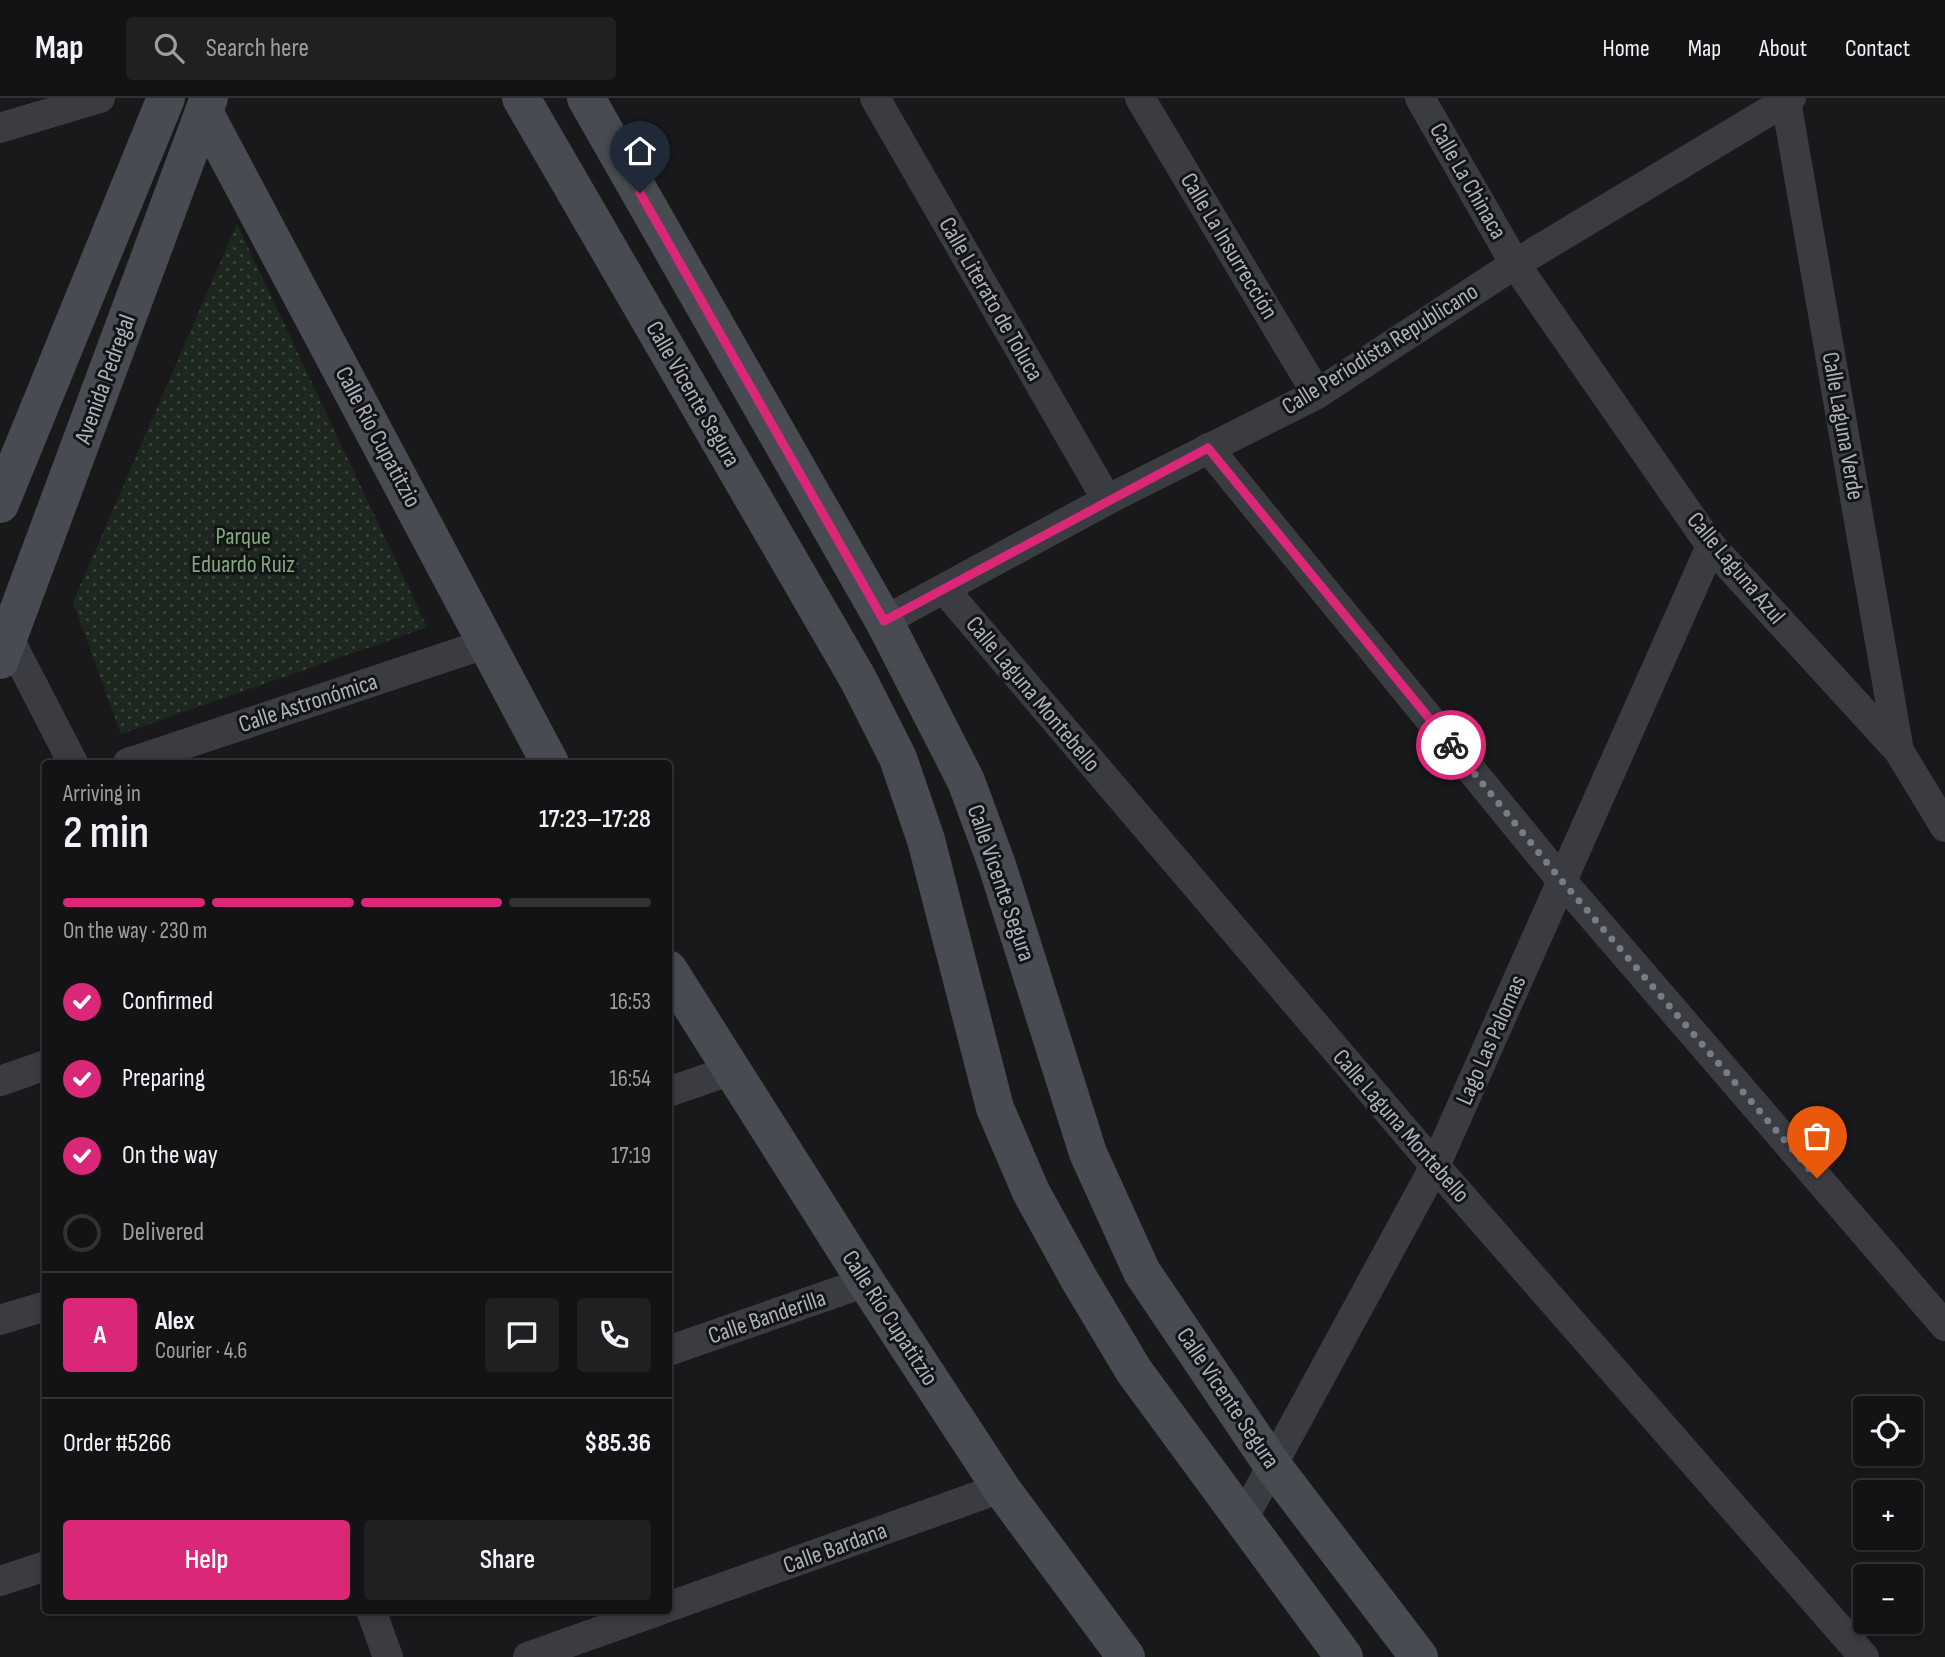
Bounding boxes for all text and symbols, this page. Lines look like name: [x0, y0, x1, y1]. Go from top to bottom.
search box: [126, 17, 616, 80]
text: Map: [35, 28, 84, 68]
icon: search: [150, 29, 188, 67]
text: Search here: [206, 33, 309, 64]
text: Home: [1602, 34, 1650, 63]
text: Map: [1688, 34, 1721, 63]
text: About: [1759, 34, 1807, 63]
text: Contact: [1845, 34, 1910, 63]
street label: Calle La Chinaca: [1423, 118, 1513, 244]
pin: [610, 121, 670, 193]
icon: home: [621, 132, 659, 170]
street label: Calle La Insurrección: [1174, 168, 1284, 324]
street label: Calle Literato de Toluca: [932, 212, 1050, 386]
street label: Calle Periodista Republicano: [1277, 277, 1483, 421]
street label: Avenida Pedregal: [68, 310, 142, 449]
street label: Calle Vicente Segura: [640, 316, 746, 472]
street label: Calle Laguna Verde: [1816, 350, 1870, 502]
street label: Calle Río Cupatitzio: [329, 362, 427, 512]
street label: Calle Laguna Azul: [1681, 506, 1791, 630]
park label: Parque Eduardo Ruiz: [191, 522, 295, 579]
street label: Calle Laguna Montebello: [960, 610, 1106, 778]
street label: Calle Astronómica: [235, 667, 381, 739]
courier: [1416, 710, 1486, 780]
icon: bike: [1432, 726, 1470, 764]
text: Arriving in: [63, 780, 141, 808]
street label: Calle Vicente Segura: [961, 801, 1041, 965]
text: 17:23–17:28: [539, 804, 651, 835]
text: 2 min: [63, 806, 149, 861]
text: On the way · 230 m: [63, 917, 207, 945]
street label: Lago Las Palomas: [1450, 971, 1532, 1109]
icon: check: [63, 983, 101, 1021]
text: Confirmed: [122, 986, 213, 1017]
text: 16:53: [610, 988, 651, 1016]
street label: Calle Laguna Montebello: [1326, 1043, 1476, 1209]
icon: check: [63, 1060, 101, 1098]
text: Preparing: [122, 1063, 205, 1094]
text: 16:54: [610, 1065, 651, 1093]
pin: [1787, 1106, 1847, 1178]
icon: bag: [1798, 1117, 1836, 1155]
icon: check: [63, 1137, 101, 1175]
text: On the way: [122, 1140, 218, 1171]
text: 17:19: [611, 1142, 651, 1170]
text: Delivered: [122, 1217, 204, 1248]
street label: Calle Río Cupatitzio: [836, 1245, 944, 1391]
street label: Calle Banderilla: [704, 1283, 830, 1351]
button: chat: [485, 1298, 559, 1372]
button: phone: [577, 1298, 651, 1372]
text: Alex: [155, 1306, 195, 1337]
text: A: [94, 1320, 106, 1351]
street label: Calle Vicente Segura: [1170, 1322, 1286, 1474]
text: Courier · 4.6: [155, 1337, 247, 1365]
map controls: [1853, 1396, 1923, 1634]
button: locate: [1853, 1396, 1923, 1466]
text: Order #5266: [63, 1428, 172, 1459]
text: $85.36: [584, 1428, 651, 1459]
button: +: [1853, 1480, 1923, 1550]
street label: Calle Bardana: [779, 1516, 891, 1580]
button: Help: [63, 1520, 350, 1600]
button: Share: [364, 1520, 651, 1600]
button: −: [1853, 1564, 1923, 1634]

